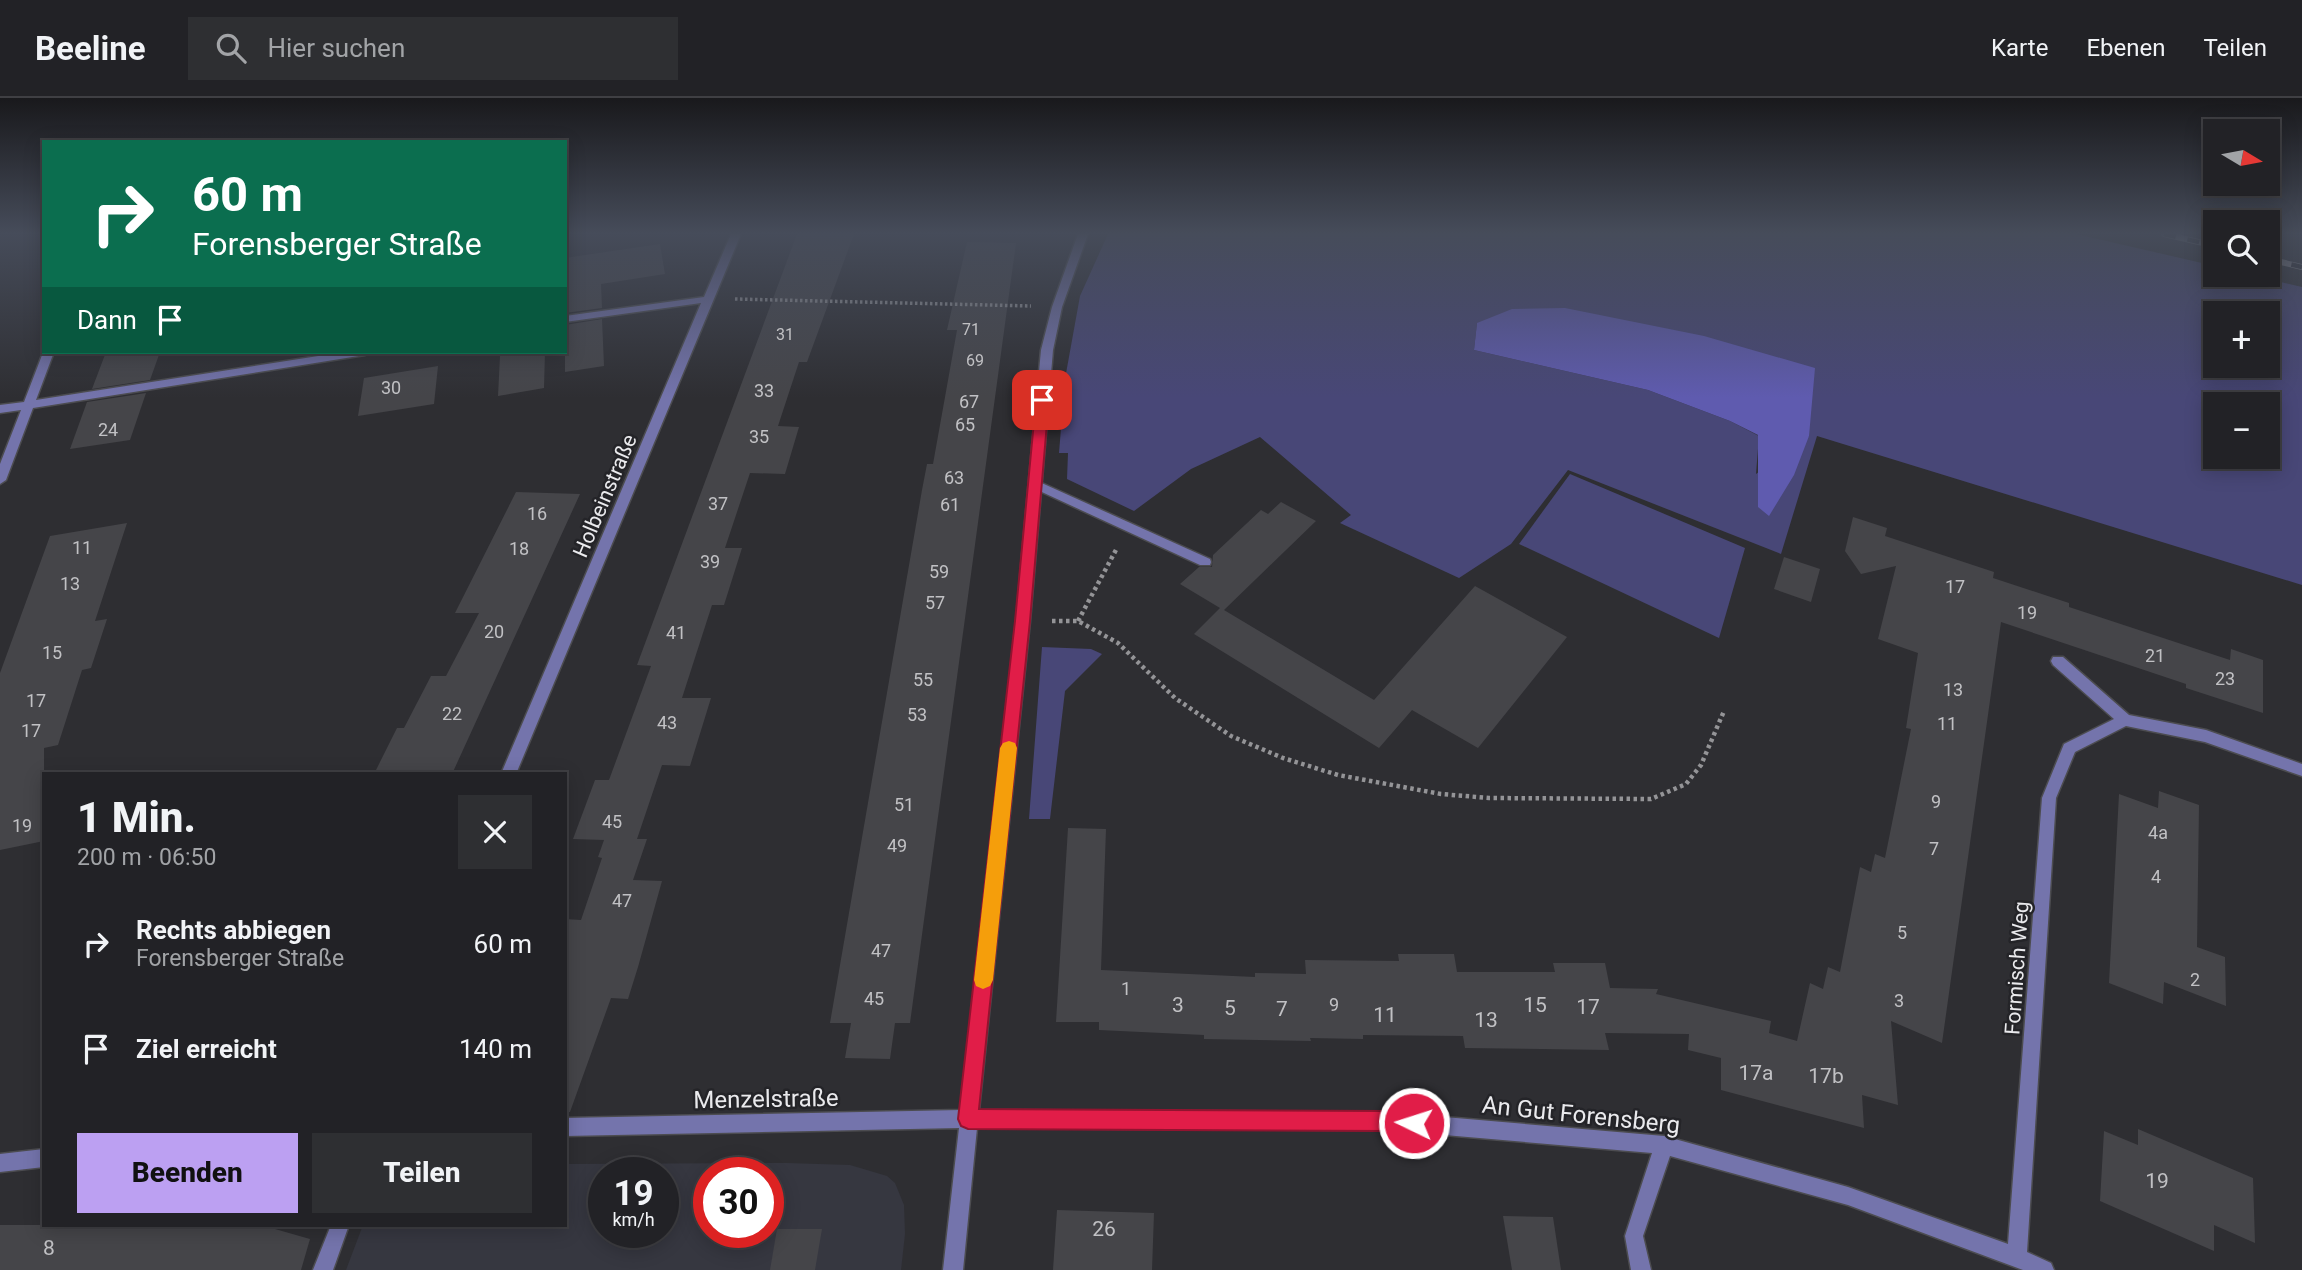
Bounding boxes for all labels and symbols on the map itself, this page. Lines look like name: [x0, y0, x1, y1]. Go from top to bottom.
north arrow: [2203, 119, 2280, 196]
house number: 71: [962, 320, 980, 339]
house number: 31: [776, 325, 794, 344]
house number: 69: [966, 351, 984, 370]
pin: [1012, 370, 1072, 430]
house number: 30: [381, 377, 401, 398]
house number: 33: [754, 380, 774, 401]
house number: 67: [959, 391, 979, 412]
house number: 65: [955, 414, 975, 435]
house number: 24: [98, 419, 118, 440]
house number: 35: [749, 426, 769, 447]
street label: Holbeinstraße: [568, 431, 642, 561]
house number: 63: [944, 467, 964, 488]
house number: 37: [708, 493, 728, 514]
house number: 61: [940, 494, 960, 515]
house number: 16: [527, 503, 547, 524]
house number: 11: [72, 537, 92, 558]
house number: 18: [509, 538, 529, 559]
house number: 39: [700, 551, 720, 572]
house number: 59: [929, 561, 949, 582]
house number: 13: [60, 573, 80, 594]
house number: 17: [1945, 576, 1965, 597]
house number: 57: [925, 592, 945, 613]
house number: 19: [2017, 602, 2037, 623]
house number: 20: [484, 621, 504, 642]
house number: 41: [666, 622, 686, 643]
house number: 15: [42, 642, 62, 663]
house number: 21: [2145, 645, 2165, 666]
house number: 23: [2215, 668, 2235, 689]
house number: 55: [913, 669, 933, 690]
house number: 13: [1943, 679, 1963, 700]
house number: 17: [26, 690, 46, 711]
house number: 22: [442, 703, 462, 724]
house number: 53: [907, 704, 927, 725]
house number: 43: [657, 712, 677, 733]
house number: 11: [1937, 713, 1957, 734]
house number: 17: [21, 720, 41, 741]
house number: 9: [1931, 791, 1941, 812]
house number: 51: [894, 794, 914, 815]
house number: 45: [602, 811, 622, 832]
house number: 19: [12, 815, 32, 836]
house number: 4a: [2148, 822, 2168, 843]
house number: 49: [887, 835, 907, 856]
house number: 7: [1929, 838, 1939, 859]
house number: 4: [2151, 866, 2161, 887]
house number: 47: [612, 890, 632, 911]
street label: Formisch Weg: [2000, 900, 2034, 1036]
house number: 5: [1897, 922, 1907, 943]
house number: 47: [871, 940, 891, 961]
house number: 2: [2190, 969, 2200, 990]
house number: 1: [1121, 978, 1131, 999]
house number: 45: [864, 988, 884, 1009]
house number: 3: [1894, 990, 1904, 1011]
house number: 3: [1172, 993, 1184, 1017]
house number: 15: [1523, 993, 1547, 1017]
house number: 9: [1329, 994, 1339, 1015]
house number: 17: [1576, 995, 1600, 1019]
house number: 5: [1224, 996, 1236, 1020]
house number: 7: [1276, 997, 1288, 1021]
house number: 11: [1373, 1003, 1397, 1027]
house number: 13: [1474, 1008, 1498, 1032]
house number: 17a: [1738, 1061, 1774, 1085]
house number: 17b: [1808, 1064, 1844, 1088]
street label: Menzelstraße: [693, 1084, 839, 1114]
position arrow: [1377, 1086, 1451, 1160]
street label: An Gut Forensberg: [1481, 1091, 1681, 1139]
speed limit sign: 30: [693, 1157, 784, 1248]
house number: 19: [2145, 1169, 2169, 1193]
house number: 26: [1092, 1217, 1116, 1241]
house number: 8: [43, 1236, 55, 1260]

